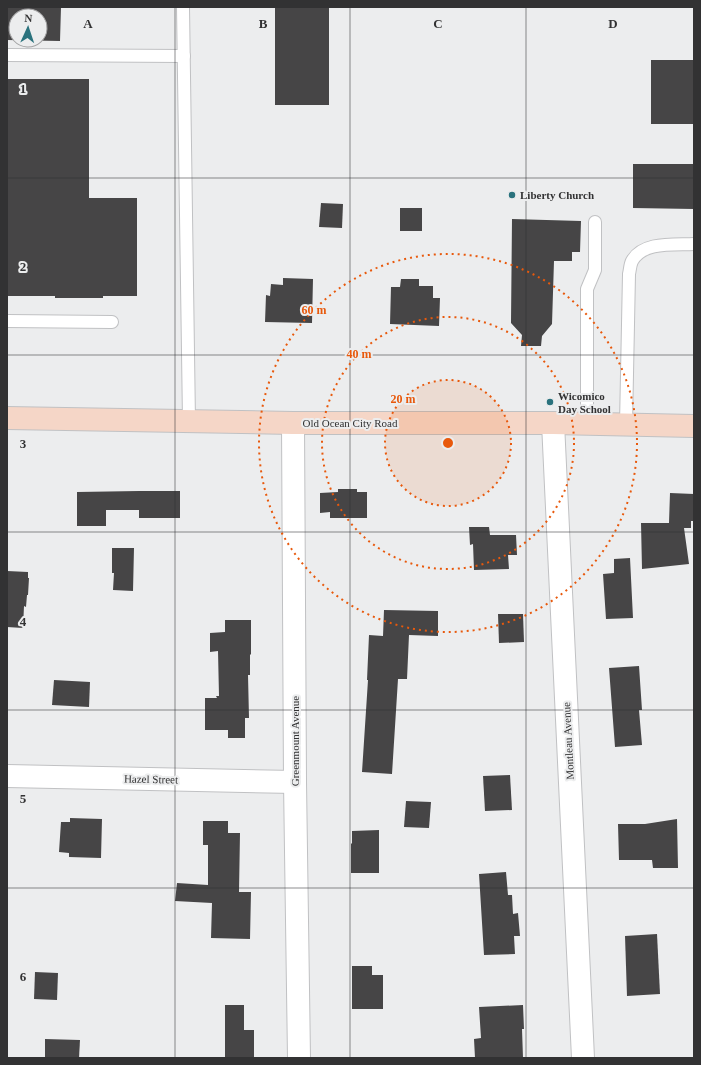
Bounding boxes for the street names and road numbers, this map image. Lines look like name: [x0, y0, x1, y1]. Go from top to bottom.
street label: Old Ocean City Road: [302, 417, 398, 429]
street label: Greenmount Avenue: [289, 696, 301, 786]
street label: Montleau Avenue: [560, 702, 576, 780]
street label: Hazel Street: [124, 773, 178, 785]

